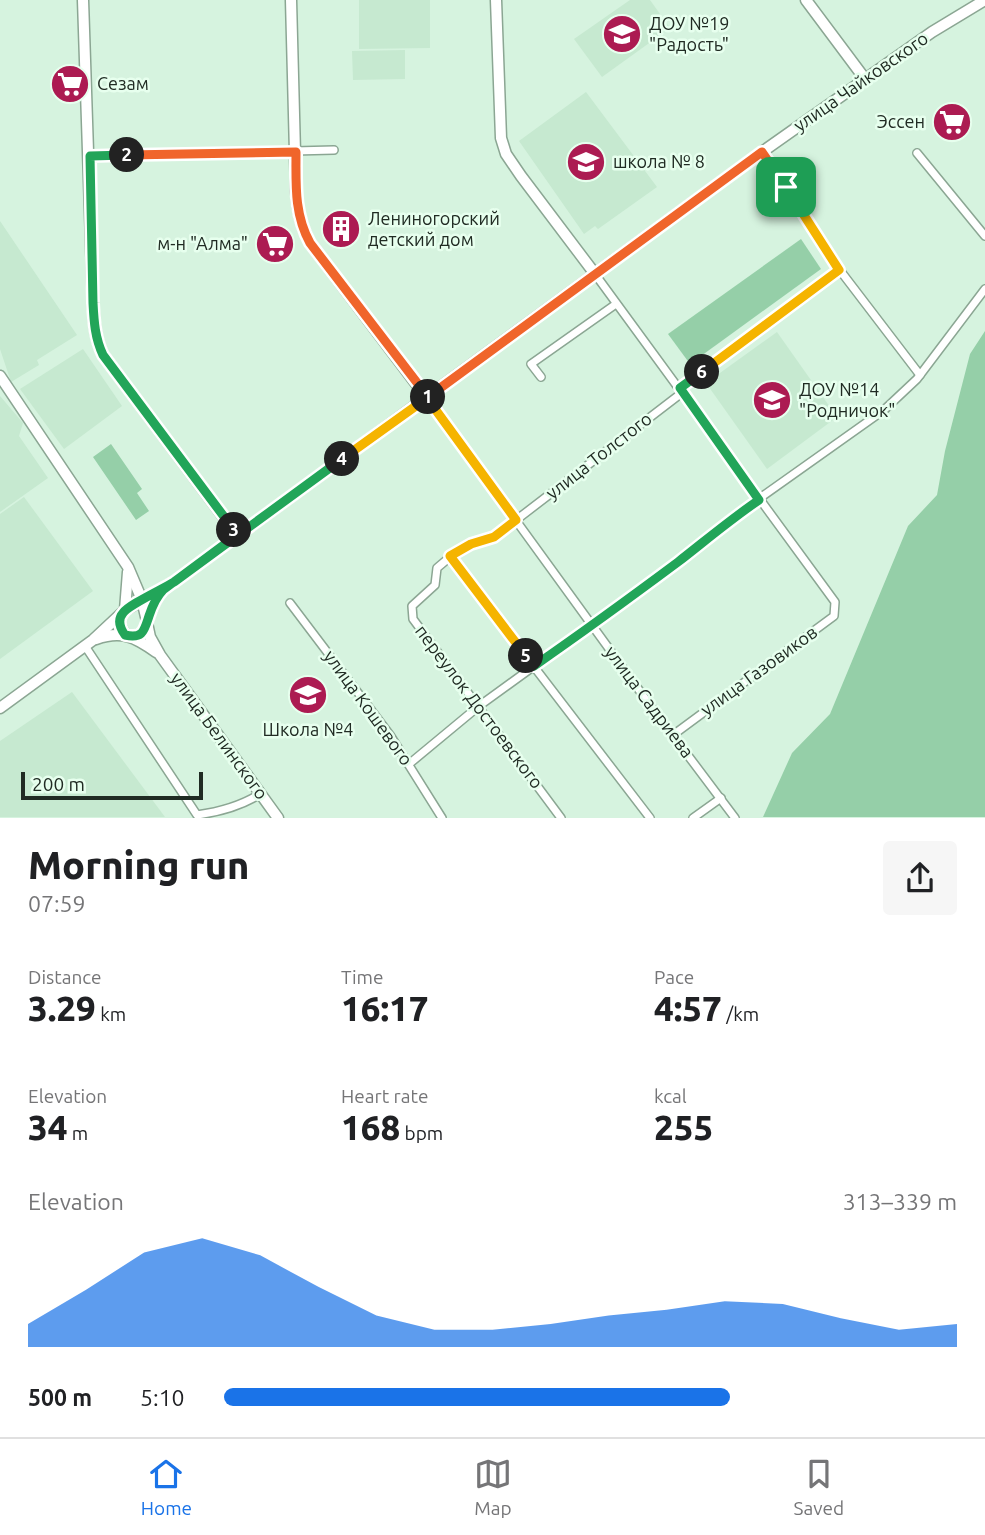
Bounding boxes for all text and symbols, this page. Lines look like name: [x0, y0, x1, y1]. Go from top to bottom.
school or university icon: ДОУ №19 "Радость": [601, 13, 643, 55]
place label: ДОУ №19 "Радость": [649, 13, 729, 54]
street label: улица Чайковского: [789, 27, 931, 135]
supermarket icon: Сезам: [49, 63, 91, 105]
place label: Сезам: [97, 73, 149, 93]
supermarket icon: Эссен: [931, 101, 973, 143]
place label: Эссен: [877, 111, 925, 131]
pin: 2: [110, 138, 144, 172]
school or university icon: школа № 8: [565, 141, 607, 183]
text: 2: [121, 143, 132, 165]
place label: школа № 8: [613, 151, 705, 171]
pin: [756, 157, 816, 217]
icon: arrive: [767, 168, 805, 206]
building icon: Лениногорский детский дом: [320, 208, 362, 250]
place label: Лениногорский детский дом: [368, 208, 500, 249]
supermarket icon: м-н "Алма": [254, 223, 296, 265]
place label: м-н "Алма": [157, 233, 248, 253]
pin: 6: [684, 354, 720, 390]
text: 6: [696, 360, 707, 382]
school or university icon: ДОУ №14 "Родничок": [751, 379, 793, 421]
place label: ДОУ №14 "Родничок": [799, 379, 895, 420]
pin: 1: [410, 380, 446, 414]
text: 1: [422, 385, 433, 407]
street label: улица Толстого: [542, 408, 655, 503]
pin: 4: [324, 442, 360, 476]
text: 4: [336, 447, 347, 469]
pin: 3: [216, 512, 252, 548]
text: 3: [228, 518, 239, 540]
street label: переулок Достоевского: [412, 621, 548, 792]
street label: улица Газовиков: [696, 621, 821, 719]
pin: 5: [508, 638, 544, 674]
street label: улица Садриева: [601, 642, 698, 761]
text: 5: [520, 644, 531, 666]
street label: улица Кошевого: [320, 646, 417, 769]
street label: улица Белинского: [167, 668, 272, 803]
school or university icon: Школа №4: [287, 674, 329, 716]
place label: Школа №4: [263, 719, 353, 739]
scale bar: [21, 768, 203, 800]
text: 200 m: [32, 773, 85, 795]
button: share: [883, 841, 957, 915]
text: Morning run: [28, 844, 249, 886]
text: 07:59: [28, 891, 86, 916]
text: Distance: [28, 966, 102, 988]
text: Time: [341, 966, 383, 988]
text: Pace: [654, 966, 694, 988]
text: 3.29: [28, 988, 96, 1028]
text: 16:17: [341, 988, 429, 1028]
text: 4:57: [654, 988, 722, 1028]
text: km: [96, 1003, 126, 1025]
text: /km: [722, 1003, 759, 1025]
text: Elevation: [28, 1085, 107, 1107]
text: Heart rate: [341, 1085, 428, 1107]
text: kcal: [654, 1085, 687, 1107]
text: 34: [28, 1107, 67, 1147]
text: 168: [341, 1107, 400, 1147]
text: 255: [654, 1107, 713, 1147]
text: m: [67, 1122, 88, 1144]
text: bpm: [400, 1122, 443, 1144]
text: Elevation: [28, 1189, 124, 1214]
text: 313–339 m: [843, 1189, 957, 1214]
text: 500 m: [28, 1385, 92, 1410]
text: 5:10: [140, 1385, 185, 1410]
tab: Home: [141, 1455, 192, 1519]
tab: Map: [474, 1455, 512, 1519]
tab: Saved: [794, 1455, 844, 1519]

